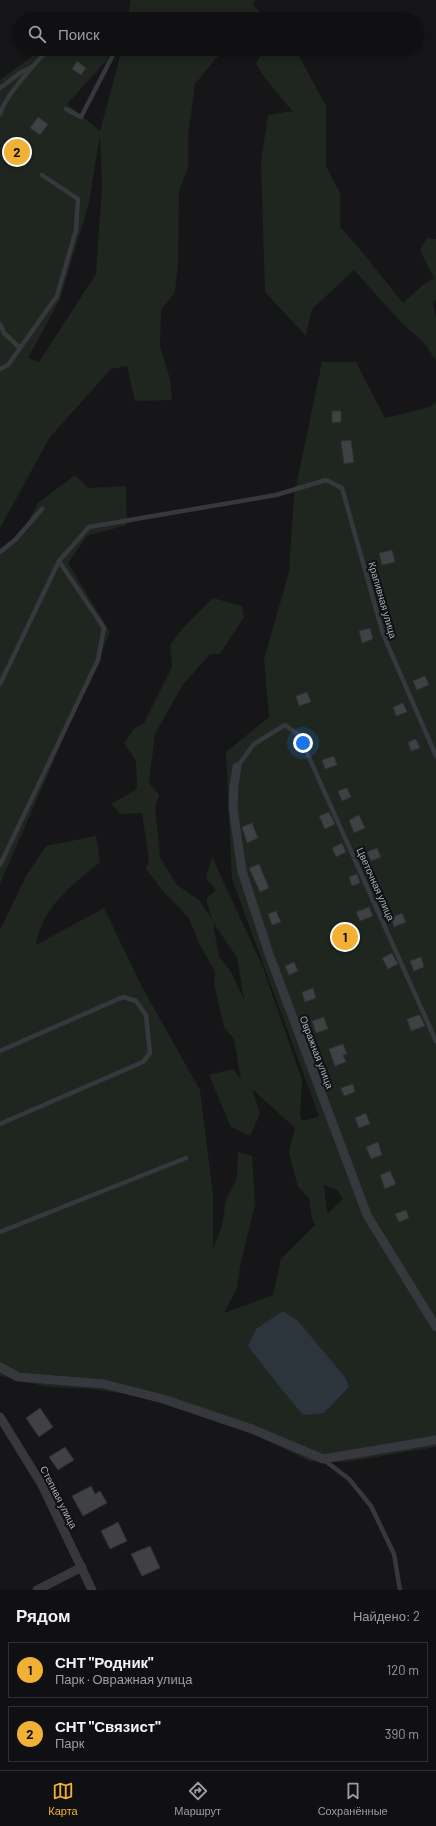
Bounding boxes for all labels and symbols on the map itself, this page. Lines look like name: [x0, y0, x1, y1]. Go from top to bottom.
pin: 2: [4, 137, 30, 167]
street label: Крапивная улица: [366, 560, 400, 640]
your location: [293, 733, 313, 753]
street label: Цветочная улица: [354, 846, 398, 923]
pin: 1: [332, 922, 358, 952]
street label: Овражная улица: [298, 1014, 337, 1090]
street label: Степная улица: [38, 1464, 80, 1531]

